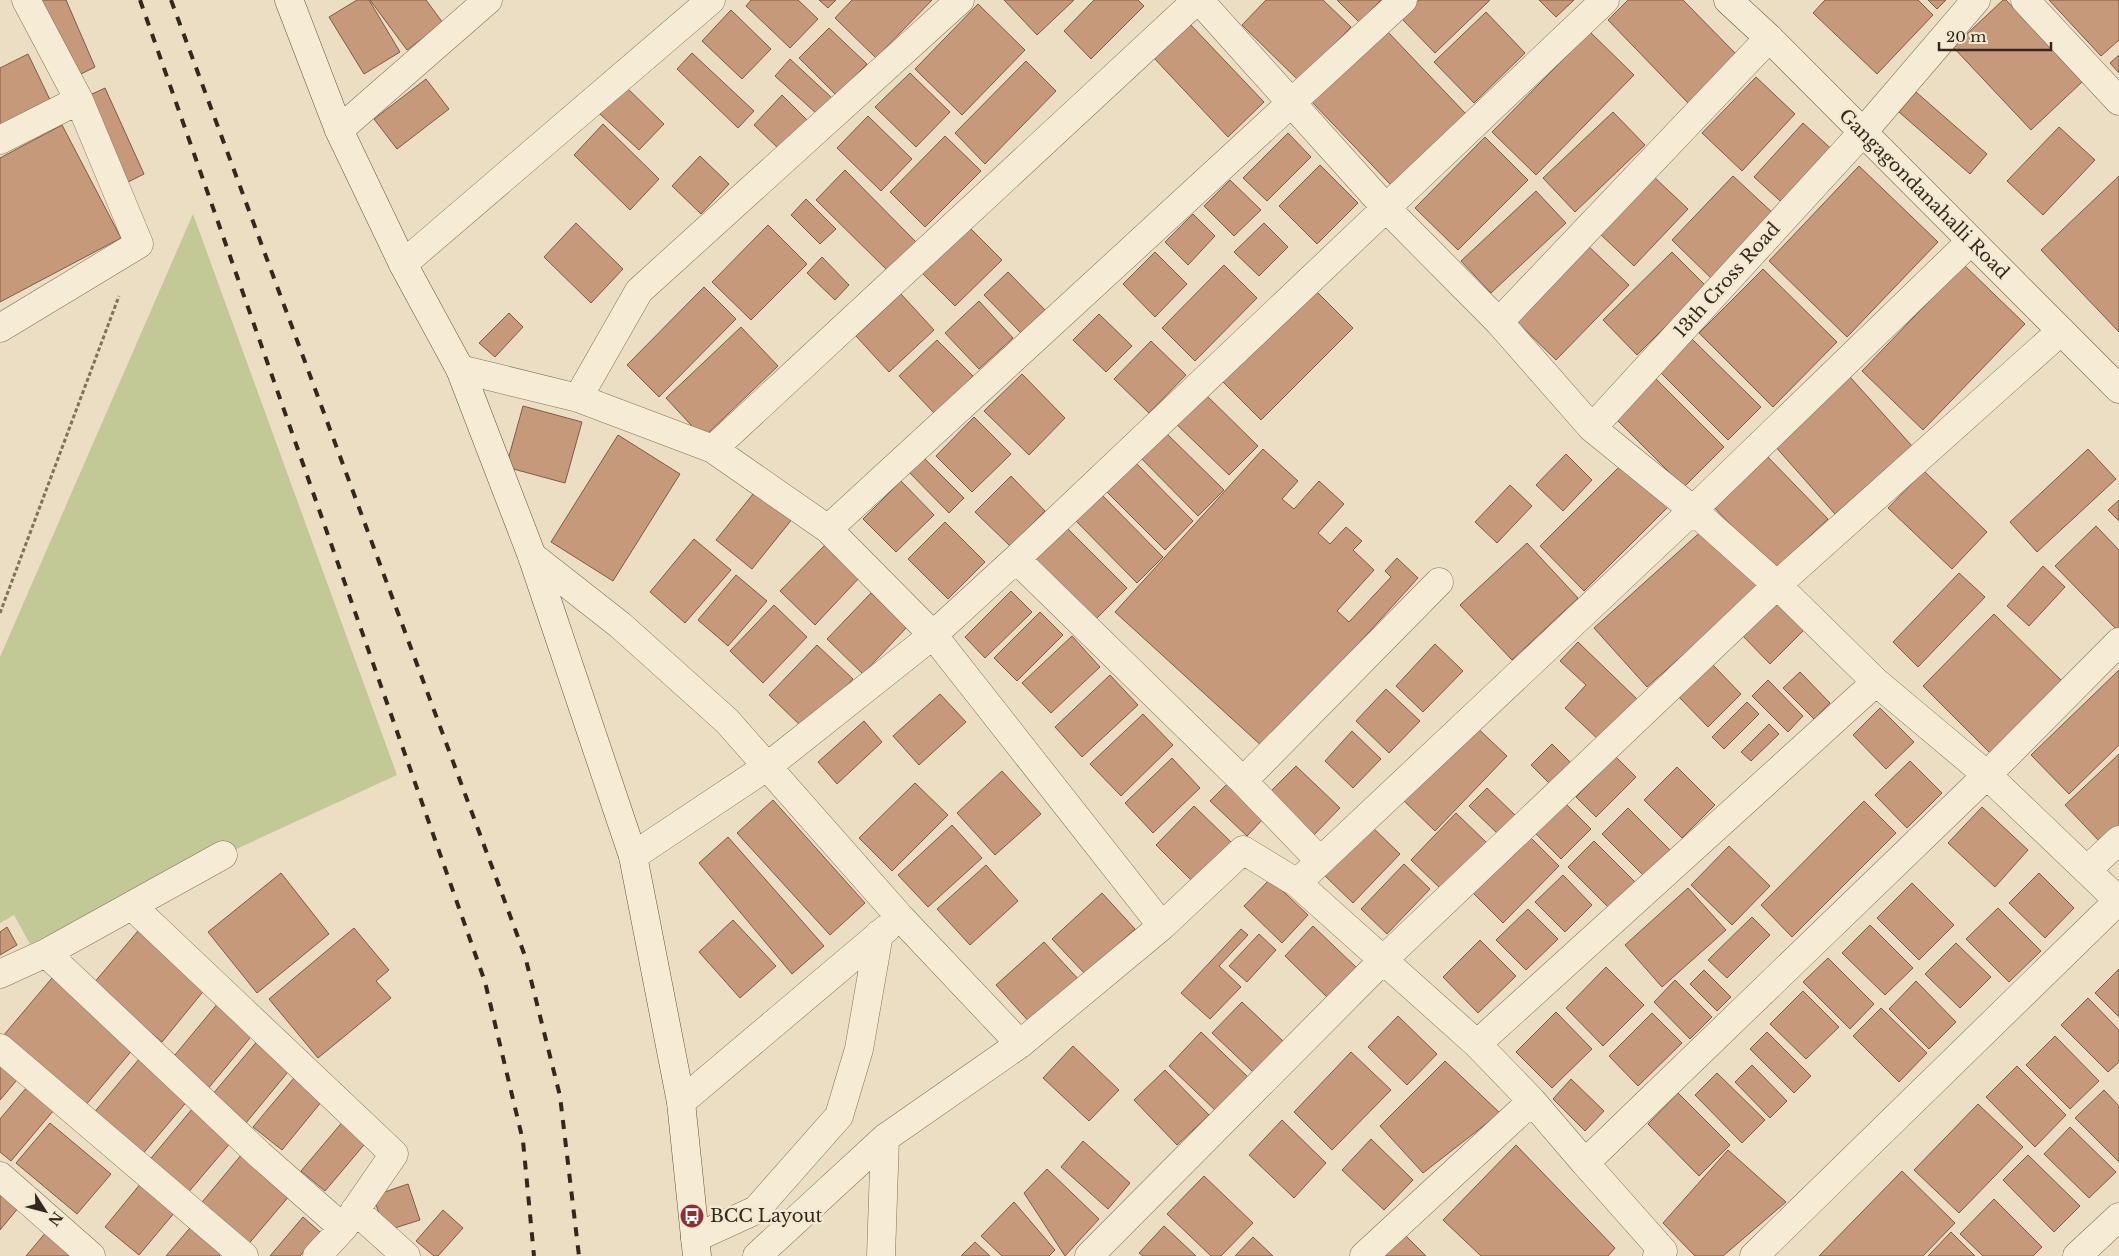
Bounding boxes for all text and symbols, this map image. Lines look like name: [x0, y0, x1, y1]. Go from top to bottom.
scale bar: [1939, 20, 2052, 52]
text: 20 m: [1946, 27, 1986, 46]
street label: Gangagondanahalli Road: [1834, 104, 2014, 284]
street label: 13th Cross Road: [1669, 218, 1785, 342]
north arrow: [20, 1186, 70, 1236]
bus stop icon: BCC Layout: [679, 1203, 705, 1229]
place label: BCC Layout: [710, 1205, 822, 1227]
text: N: [44, 1208, 67, 1229]

